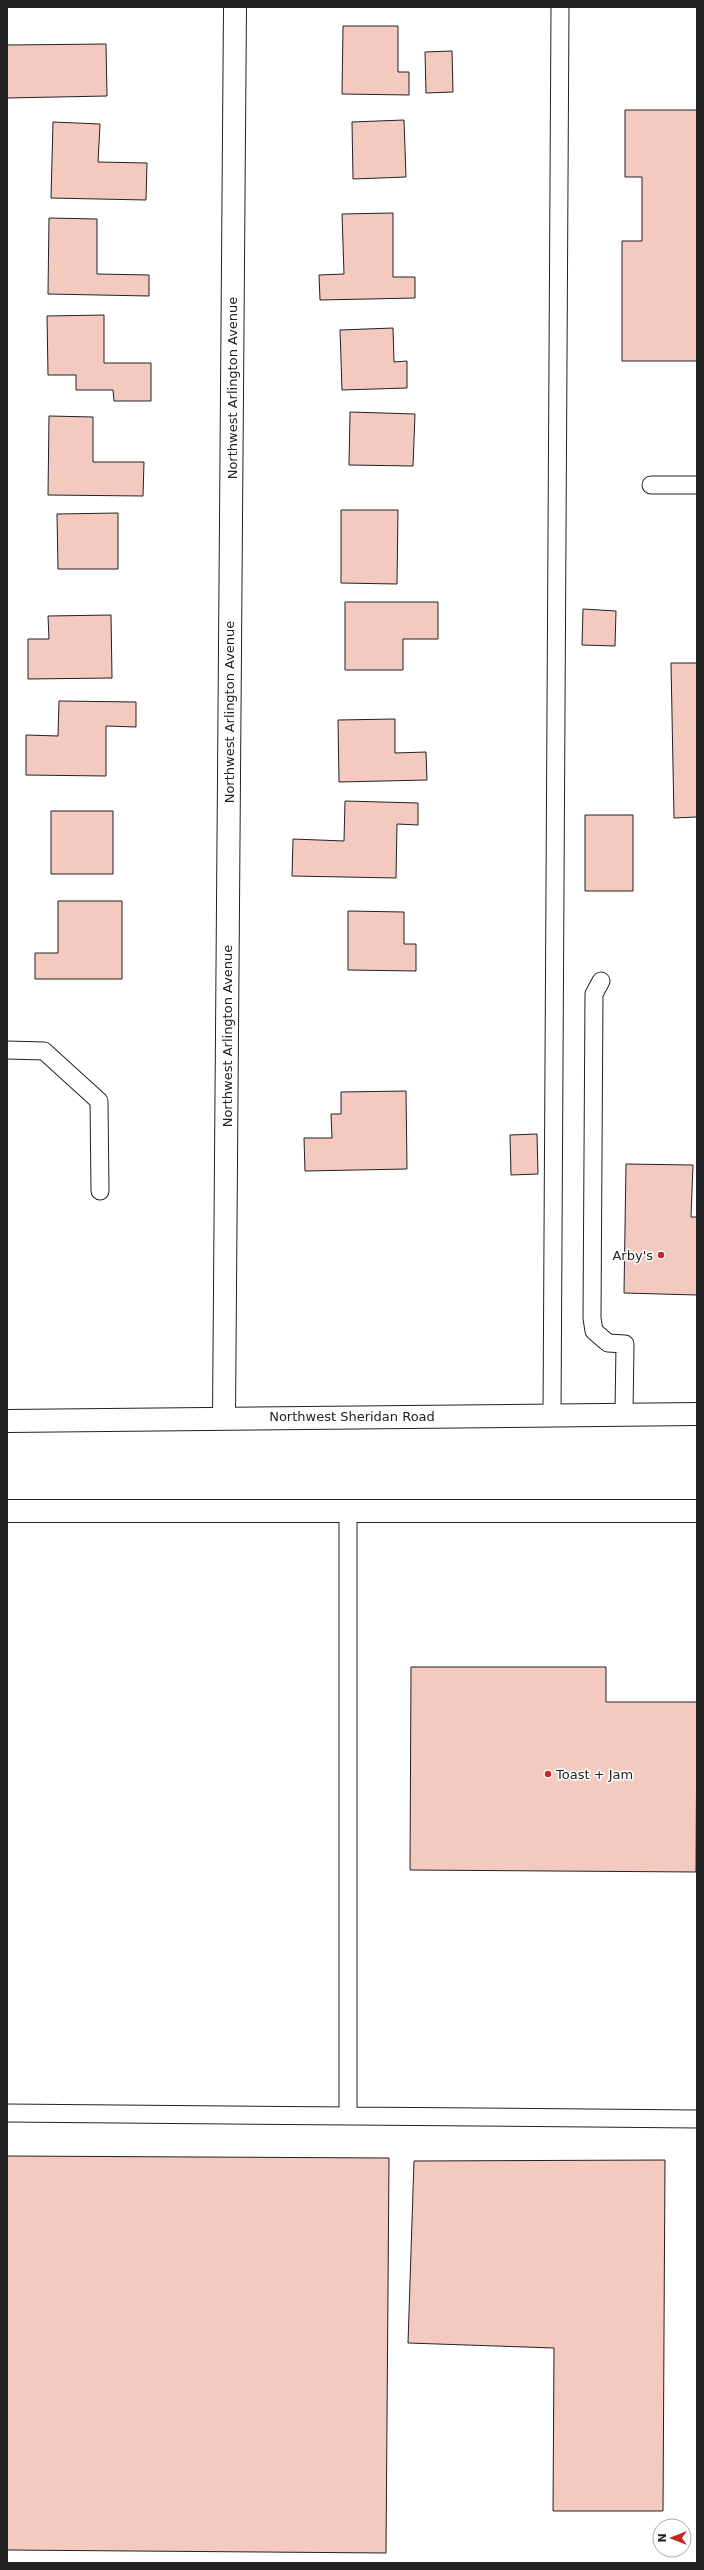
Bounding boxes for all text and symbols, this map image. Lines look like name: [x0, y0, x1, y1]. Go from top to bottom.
street label: Northwest Arlington Avenue: [225, 297, 240, 479]
street label: Northwest Arlington Avenue: [222, 621, 237, 803]
street label: Northwest Arlington Avenue: [220, 945, 235, 1127]
place label: Arby's: [612, 1248, 653, 1263]
marker: Arby's: [656, 1250, 666, 1260]
street label: Northwest Sheridan Road: [269, 1409, 435, 1424]
place label: Toast + Jam: [555, 1767, 633, 1782]
marker: Toast + Jam: [543, 1769, 553, 1779]
north arrow: [652, 2518, 692, 2558]
text: N: [656, 2533, 669, 2543]

